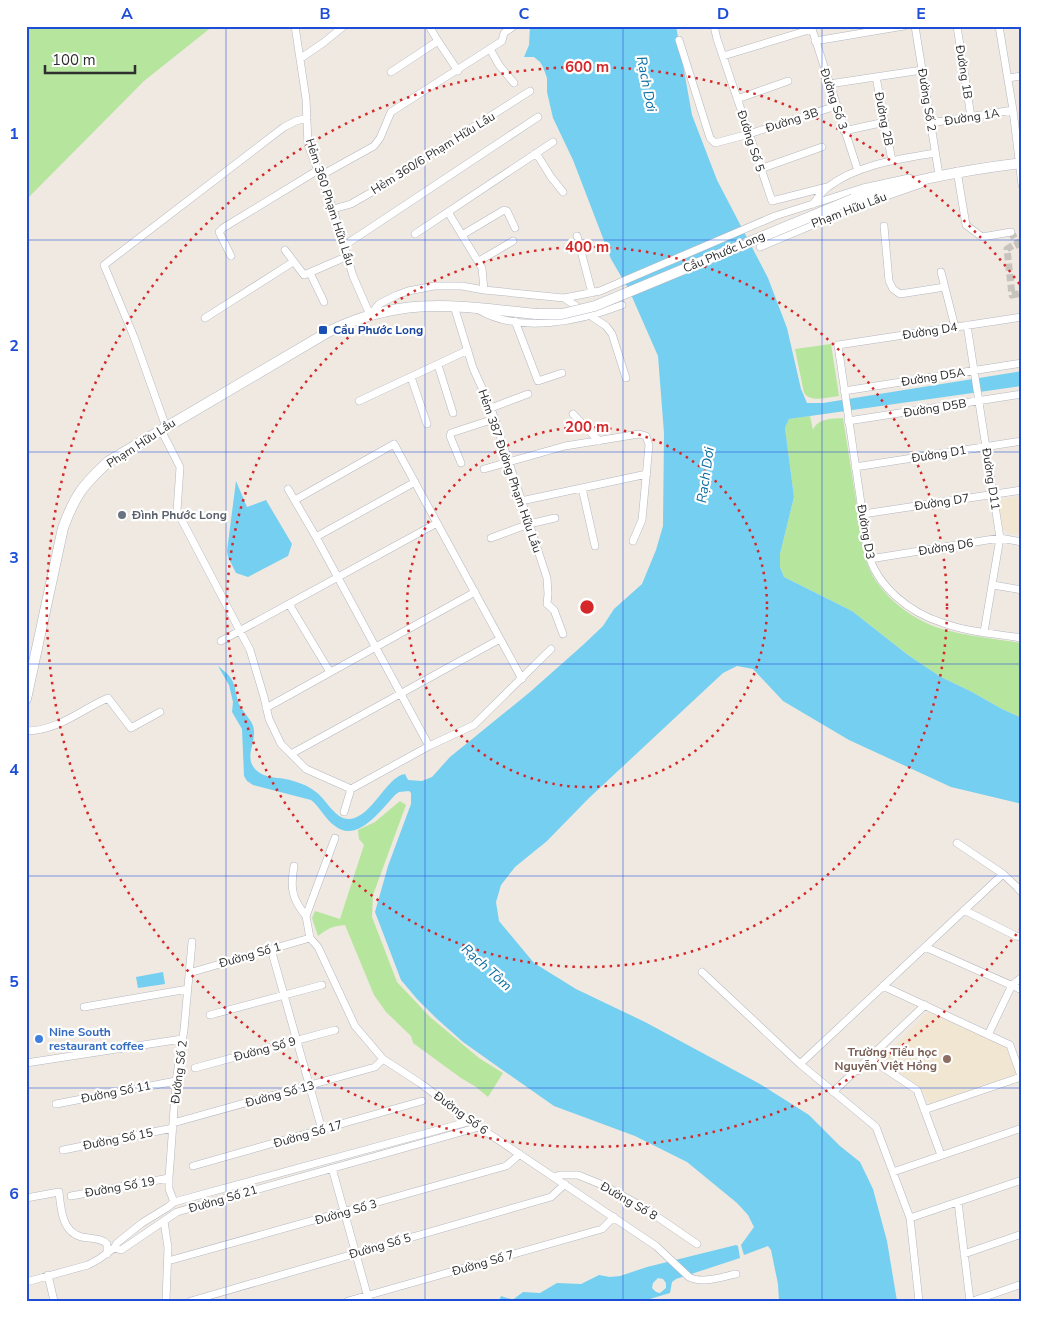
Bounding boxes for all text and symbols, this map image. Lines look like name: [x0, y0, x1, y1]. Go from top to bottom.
text: A: [121, 3, 133, 25]
text: B: [319, 3, 331, 25]
text: C: [519, 3, 530, 25]
text: D: [717, 3, 729, 25]
text: E: [916, 3, 926, 25]
scale bar: [45, 42, 135, 74]
street label: Đường 1B: [952, 43, 976, 100]
text: 100 m: [52, 50, 96, 70]
water label: Rạch Dơi: [632, 55, 661, 114]
text: 600 m: [565, 57, 609, 77]
street label: Đường Số 3: [816, 65, 851, 132]
street label: Đường Số 2: [914, 66, 940, 133]
street label: Đường 2B: [871, 90, 897, 147]
street label: Đường 3B: [763, 104, 820, 136]
street label: Đường 1A: [942, 105, 1001, 129]
street label: Đường Số 5: [733, 107, 768, 174]
street label: Hẻm 360/6 Phạm Hữu Lầu: [368, 108, 498, 198]
text: 1: [9, 123, 19, 145]
street label: Hẻm 360 Phạm Hữu Lầu: [302, 136, 358, 268]
street label: Phạm Hữu Lầu: [809, 188, 889, 232]
street label: Cầu Phước Long: [681, 228, 767, 276]
text: 400 m: [565, 237, 609, 257]
street label: Đường D4: [900, 319, 959, 343]
place label: Cầu Phước Long: [333, 322, 423, 338]
marker: Cầu Phước Long: [317, 324, 329, 336]
text: 2: [9, 335, 19, 357]
street label: Đường D5A: [899, 364, 966, 390]
street label: Hẻm 387 Đường Phạm Hữu Lầu: [474, 387, 546, 555]
street label: Đường D5B: [901, 395, 968, 421]
street label: Phạm Hữu Lầu: [103, 415, 179, 471]
text: 200 m: [565, 417, 609, 437]
street label: Đường D1: [909, 442, 968, 466]
water label: Rạch Dơi: [692, 445, 719, 504]
street label: Đường D11: [978, 446, 1004, 511]
street label: Đường D7: [912, 490, 971, 514]
street label: Đường D3: [853, 502, 879, 561]
place label: Đình Phước Long: [131, 507, 227, 523]
marker: Đình Phước Long: [116, 509, 128, 521]
street label: Đường D6: [916, 535, 975, 559]
text: 3: [9, 547, 19, 569]
centre of rings: [578, 598, 596, 616]
text: 4: [9, 759, 19, 781]
street label: Đường Số 1: [216, 939, 283, 972]
water label: Rạch Tôm: [457, 940, 516, 995]
text: 5: [9, 971, 19, 993]
place label: Nine South restaurant coffee: [49, 1024, 144, 1054]
marker: Nine South restaurant coffee: [33, 1033, 45, 1045]
street label: Đường Số 9: [231, 1033, 298, 1065]
street label: Đường Số 2: [167, 1039, 191, 1106]
place label: Trường Tiểu học Nguyễn Việt Hồng: [834, 1044, 937, 1074]
marker: Trường Tiểu học Nguyễn Việt Hồng: [941, 1053, 953, 1065]
street label: Đường Số 11: [79, 1077, 152, 1107]
street label: Đường Số 13: [243, 1077, 316, 1111]
street label: Đường Số 6: [430, 1087, 491, 1138]
street label: Đường Số 17: [271, 1117, 344, 1152]
street label: Đường Số 15: [81, 1124, 154, 1154]
street label: Đường Số 19: [83, 1173, 156, 1201]
street label: Đường Số 8: [597, 1178, 661, 1224]
street label: Đường Số 21: [186, 1182, 259, 1217]
text: 6: [9, 1183, 19, 1205]
street label: Đường Số 3: [312, 1196, 379, 1229]
street label: Đường Số 5: [346, 1230, 413, 1263]
street label: Đường Số 7: [449, 1247, 516, 1280]

